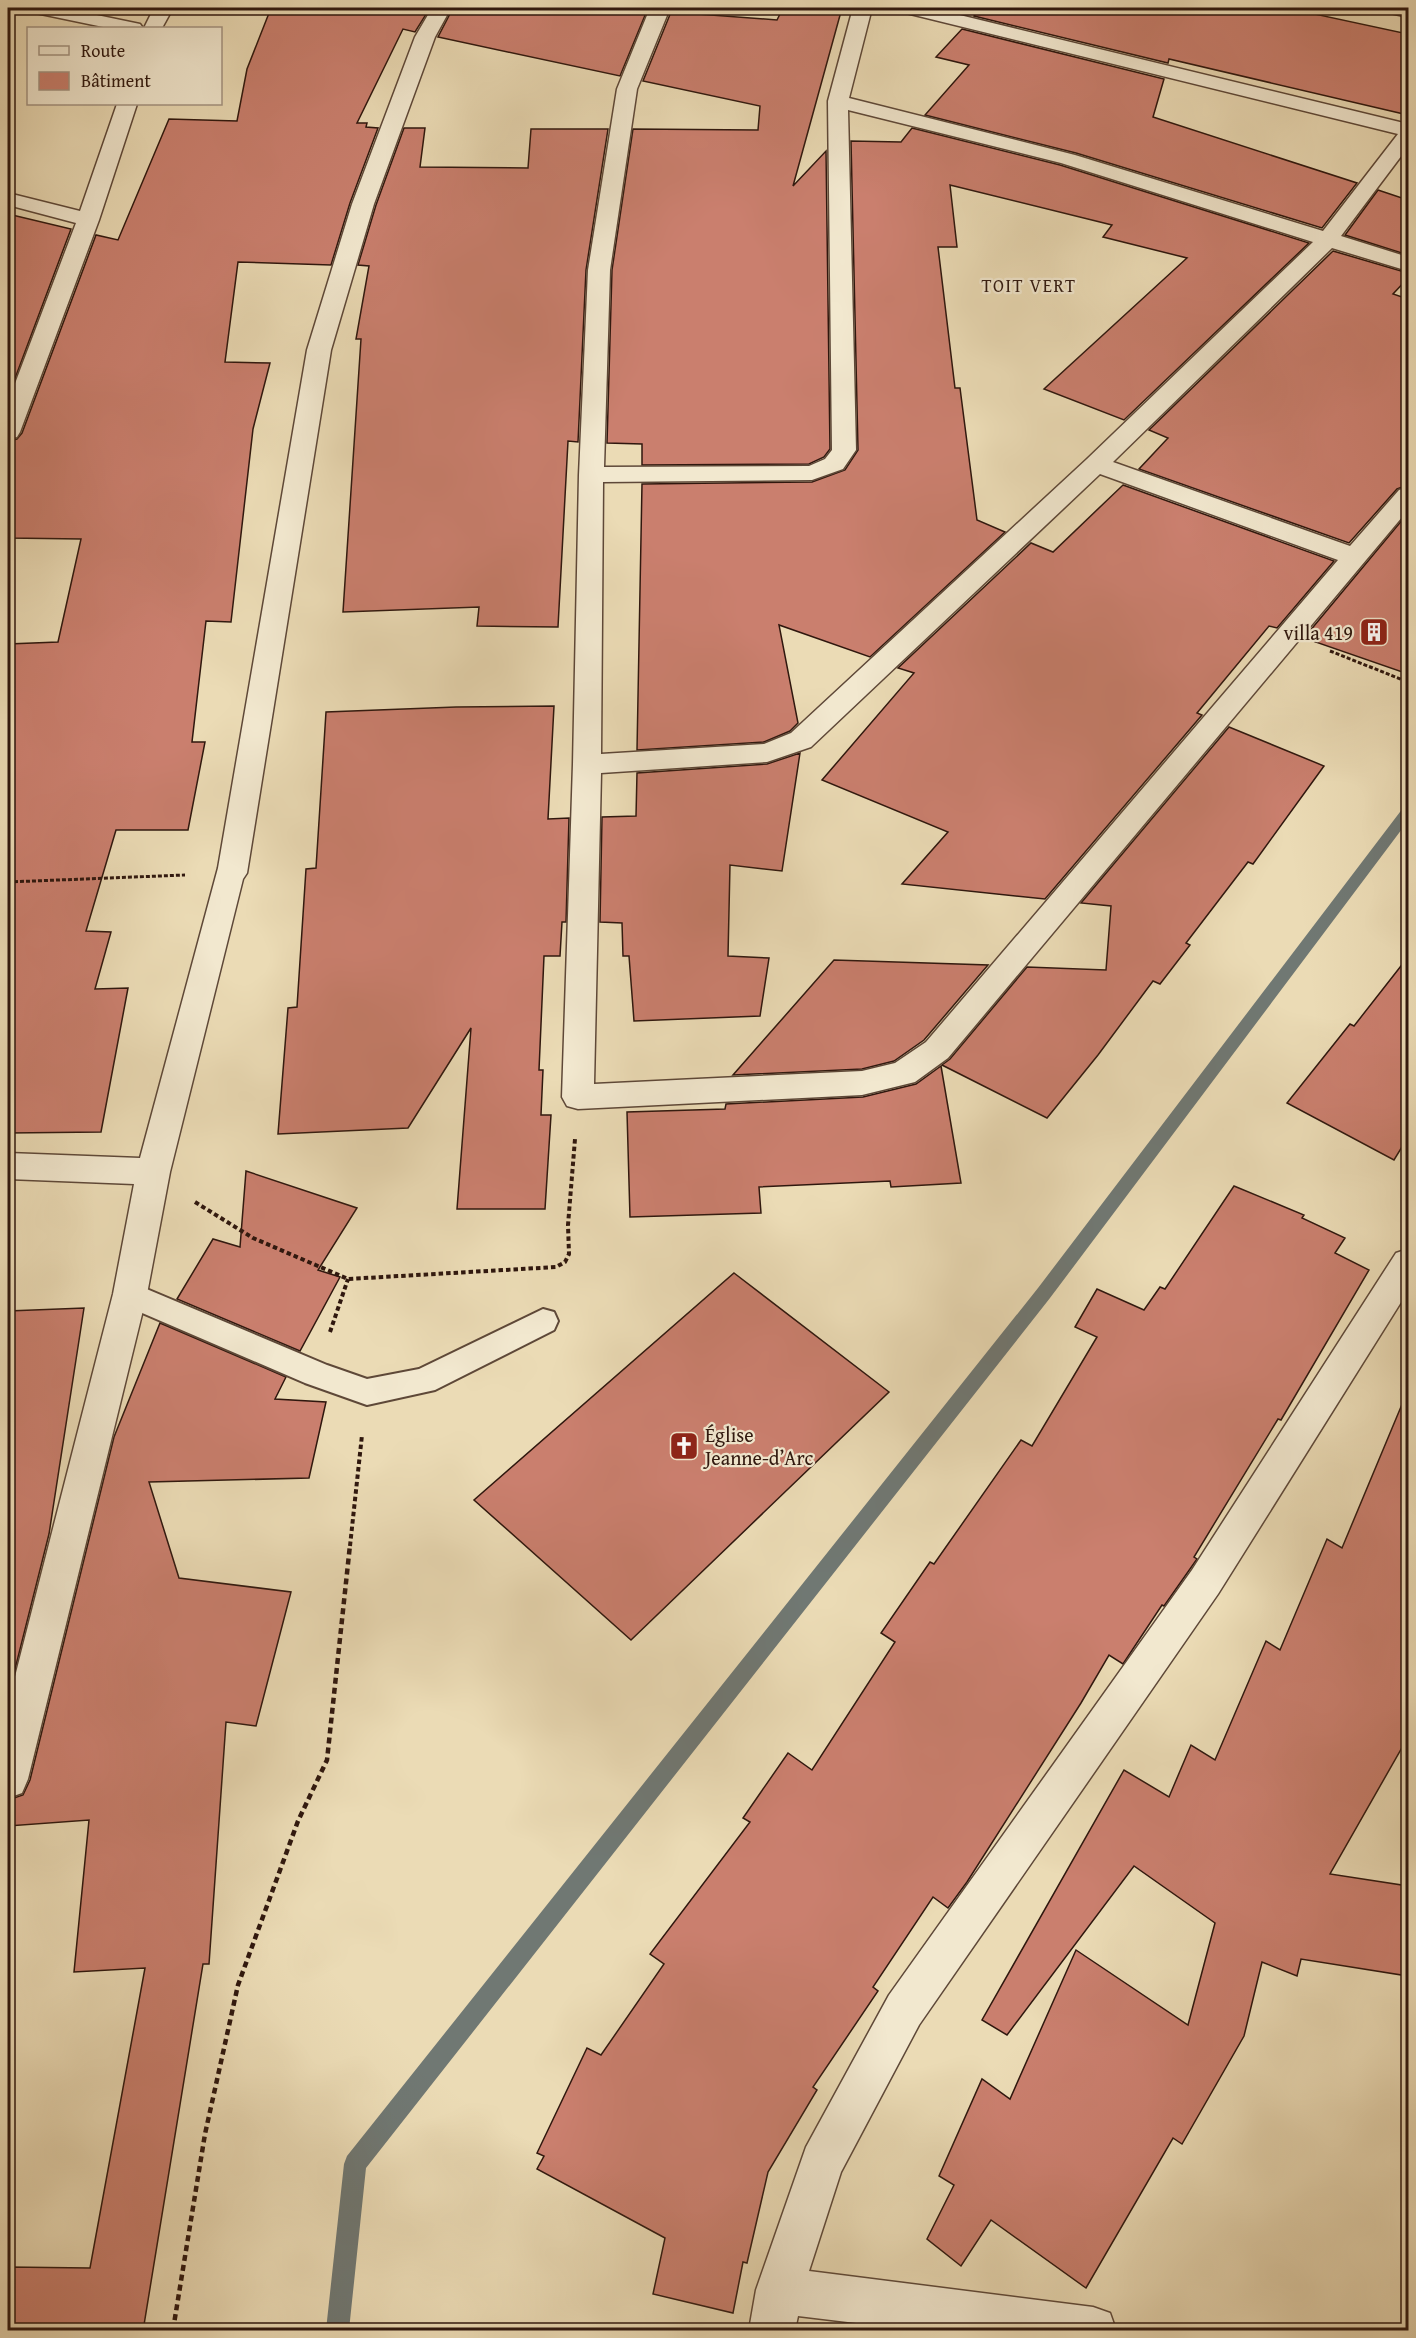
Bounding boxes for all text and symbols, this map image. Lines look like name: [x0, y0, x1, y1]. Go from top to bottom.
legend: [27, 27, 222, 105]
text: Route: [81, 37, 125, 64]
text: Bâtiment: [81, 67, 151, 94]
district label: TOIT VERT: [981, 272, 1077, 299]
building icon: villa 419: [1358, 616, 1390, 648]
place label: villa 419: [1283, 618, 1353, 647]
place label: Église Jeanne-d’Arc: [702, 1420, 813, 1472]
church icon: Église Jeanne-d’Arc: [668, 1430, 700, 1462]

